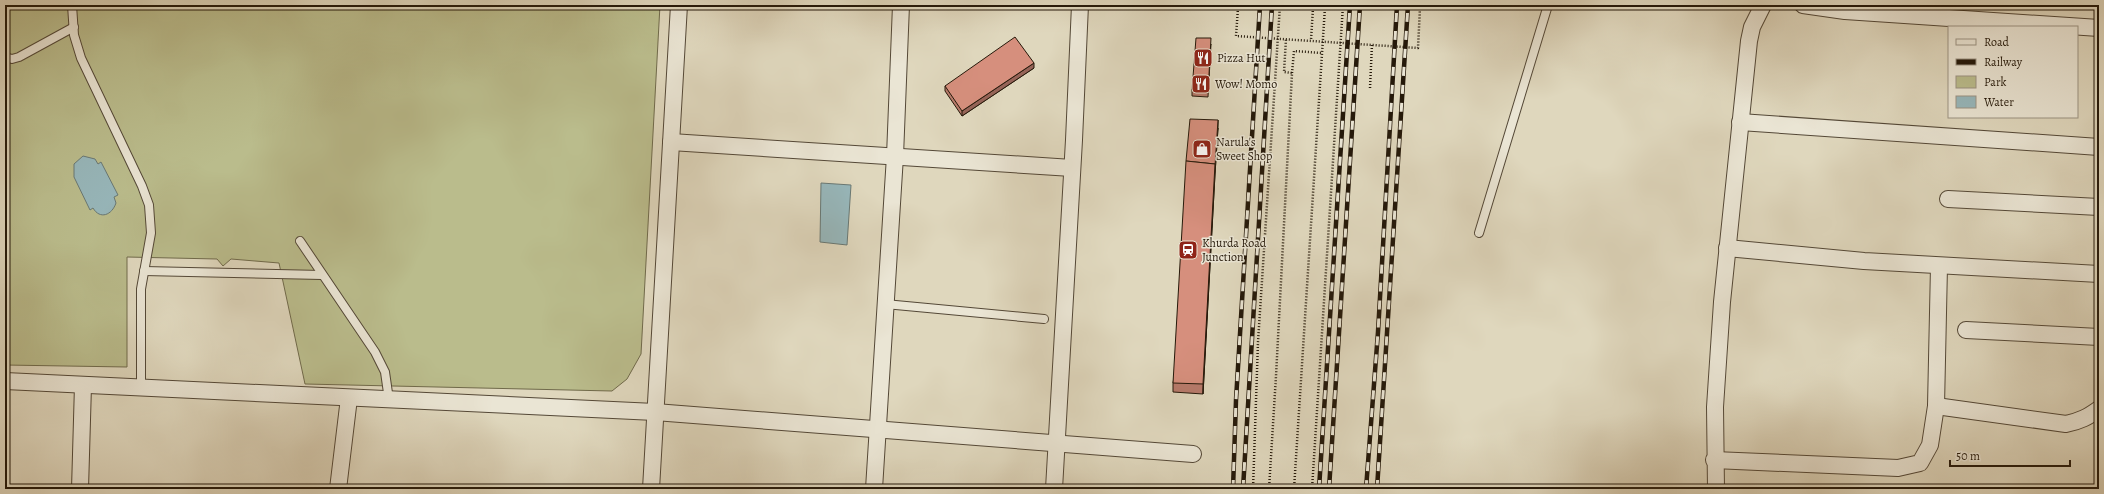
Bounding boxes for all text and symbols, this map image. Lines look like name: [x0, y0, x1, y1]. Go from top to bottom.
legend: [1948, 26, 2078, 118]
text: Road: [1984, 34, 2010, 50]
restaurant icon: Pizza Hut: [1192, 47, 1214, 69]
place label: Pizza Hut: [1217, 50, 1265, 66]
text: Railway: [1984, 54, 2023, 70]
restaurant icon: Wow! Momo: [1190, 73, 1212, 95]
text: Park: [1984, 74, 2007, 90]
place label: Wow! Momo: [1214, 76, 1277, 92]
text: Water: [1983, 94, 2014, 110]
place label: Narula's Sweet Shop: [1216, 134, 1272, 164]
shop icon: Narula's Sweet Shop: [1191, 138, 1213, 160]
place label: Khurda Road Junction: [1202, 235, 1267, 265]
station icon: Khurda Road Junction: [1177, 239, 1199, 261]
scale bar: [1950, 442, 2070, 468]
text: 50 m: [1956, 448, 1980, 464]

